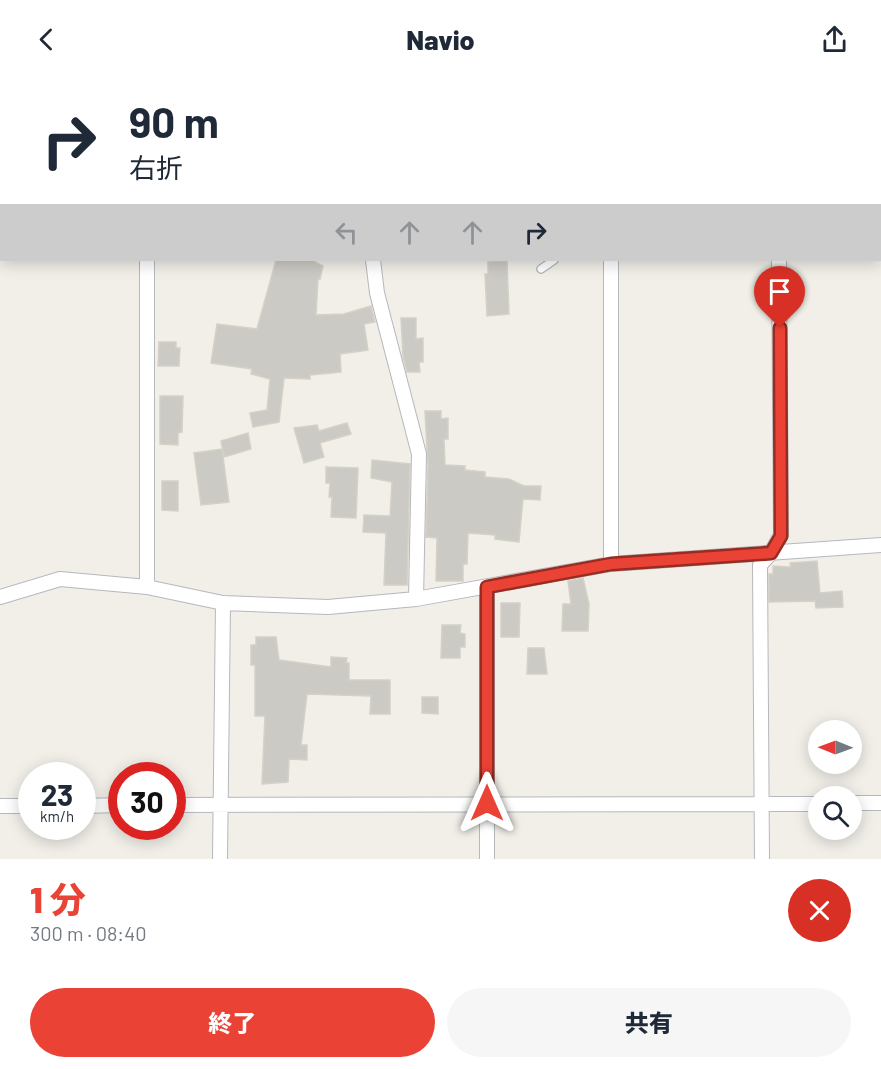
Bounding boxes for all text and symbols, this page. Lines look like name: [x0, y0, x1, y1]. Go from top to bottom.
icon: back: [30, 23, 63, 56]
text: Navio: [406, 23, 475, 55]
icon: share: [818, 23, 851, 56]
text: 90 m: [129, 96, 219, 146]
icon: right: [30, 102, 108, 180]
text: 右折: [129, 151, 183, 183]
icon: left: [330, 216, 363, 249]
icon: ahead: [393, 216, 426, 249]
icon: ahead: [456, 216, 489, 249]
icon: right: [519, 216, 552, 249]
pin: [754, 266, 805, 328]
icon: arrive: [763, 275, 796, 308]
north arrow: [808, 720, 862, 774]
map controls: [808, 720, 862, 840]
speed limit sign: 30: [108, 762, 186, 840]
position arrow: [455, 771, 519, 835]
text: 23: [41, 776, 73, 812]
button: search: [808, 786, 862, 840]
text: km/h: [40, 807, 74, 825]
text: 1 分: [30, 877, 86, 920]
button: close: [788, 879, 851, 942]
text: 300 m · 08:40: [30, 921, 146, 945]
button: 終了: [30, 988, 435, 1057]
button: 共有: [447, 988, 851, 1057]

